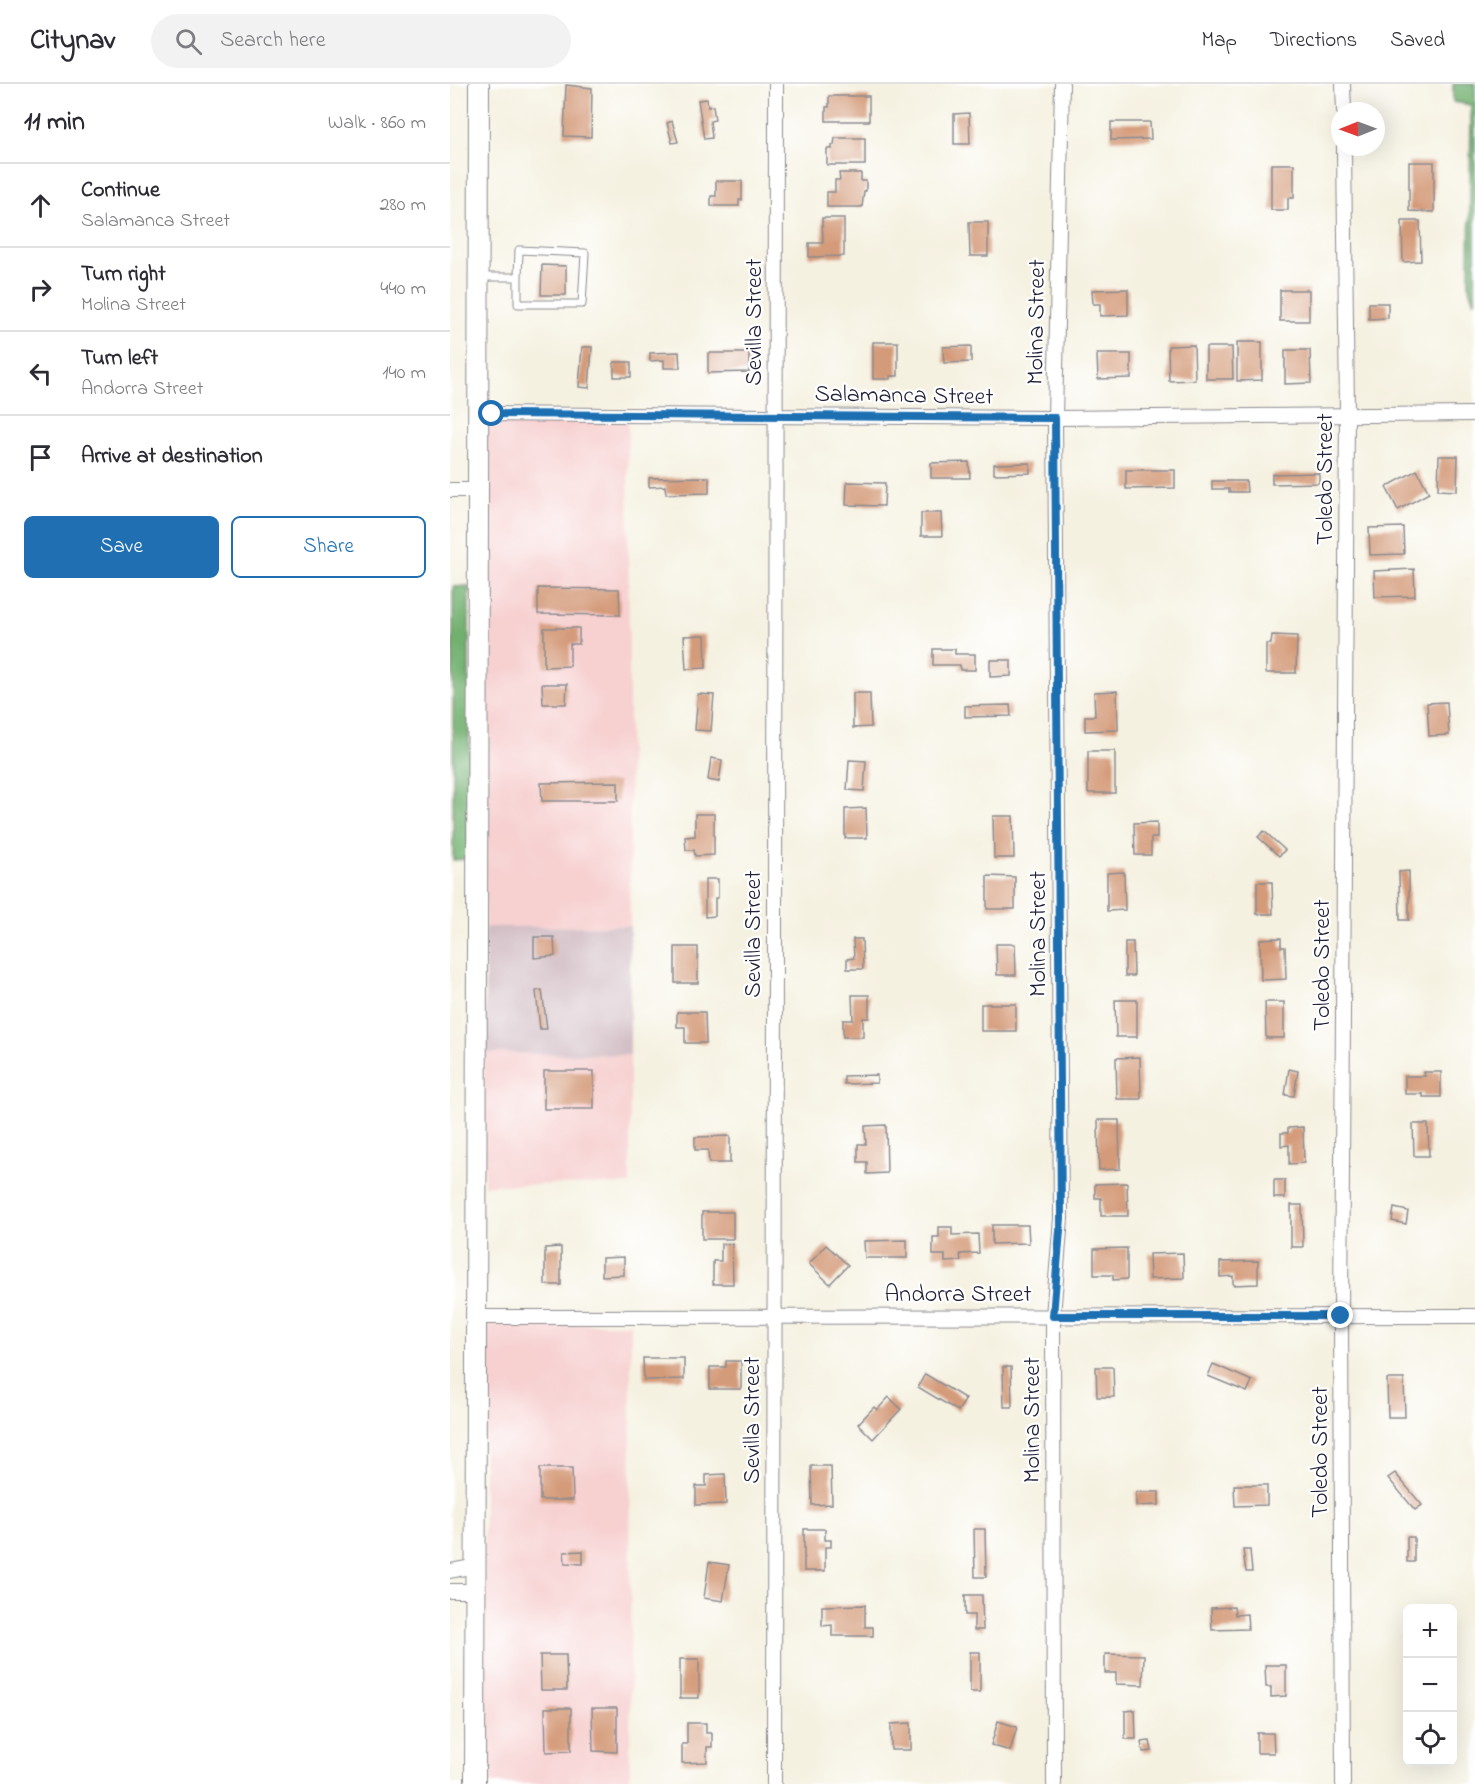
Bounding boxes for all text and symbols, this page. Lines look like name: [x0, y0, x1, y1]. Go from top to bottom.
search box: [151, 14, 571, 68]
text: Citynav: [30, 21, 115, 62]
icon: search: [172, 25, 205, 58]
text: Search here: [220, 25, 326, 57]
text: Map: [1201, 26, 1237, 56]
text: Directions: [1270, 26, 1357, 56]
text: Saved: [1390, 26, 1445, 56]
north arrow: [1331, 102, 1385, 156]
text: 11 min: [24, 104, 85, 142]
text: Walk · 860 m: [328, 109, 426, 138]
text: Continue: [81, 175, 160, 207]
icon: ahead: [24, 189, 57, 222]
text: 280 m: [379, 191, 426, 220]
text: Salamanca Street: [81, 207, 230, 236]
street label: Sevilla Street: [738, 258, 773, 386]
text: Turn right: [81, 259, 166, 291]
street label: Molina Street: [1019, 259, 1056, 385]
icon: right: [24, 273, 57, 306]
text: 440 m: [380, 275, 426, 304]
text: Molina Street: [81, 291, 186, 320]
text: Turn left: [81, 343, 158, 375]
icon: left: [24, 357, 57, 390]
text: 140 m: [382, 359, 426, 388]
text: Andorra Street: [81, 375, 203, 404]
street label: Salamanca Street: [814, 377, 994, 416]
route start: [478, 400, 504, 426]
street label: Toledo Street: [1309, 413, 1344, 545]
icon: arrive: [24, 441, 57, 474]
text: Arrive at destination: [81, 441, 263, 473]
button: Save: [24, 516, 219, 578]
button: Share: [231, 516, 426, 578]
street label: Sevilla Street: [737, 870, 772, 998]
street label: Molina Street: [1022, 871, 1057, 997]
street label: Toledo Street: [1306, 899, 1341, 1031]
street label: Andorra Street: [885, 1278, 1031, 1313]
route end: [1327, 1302, 1353, 1328]
street label: Sevilla Street: [736, 1356, 771, 1484]
street label: Molina Street: [1016, 1357, 1051, 1483]
street label: Toledo Street: [1304, 1386, 1339, 1518]
map controls: [1403, 1604, 1457, 1766]
button: +: [1403, 1604, 1457, 1658]
button: −: [1403, 1658, 1457, 1712]
button: locate: [1403, 1712, 1457, 1766]

